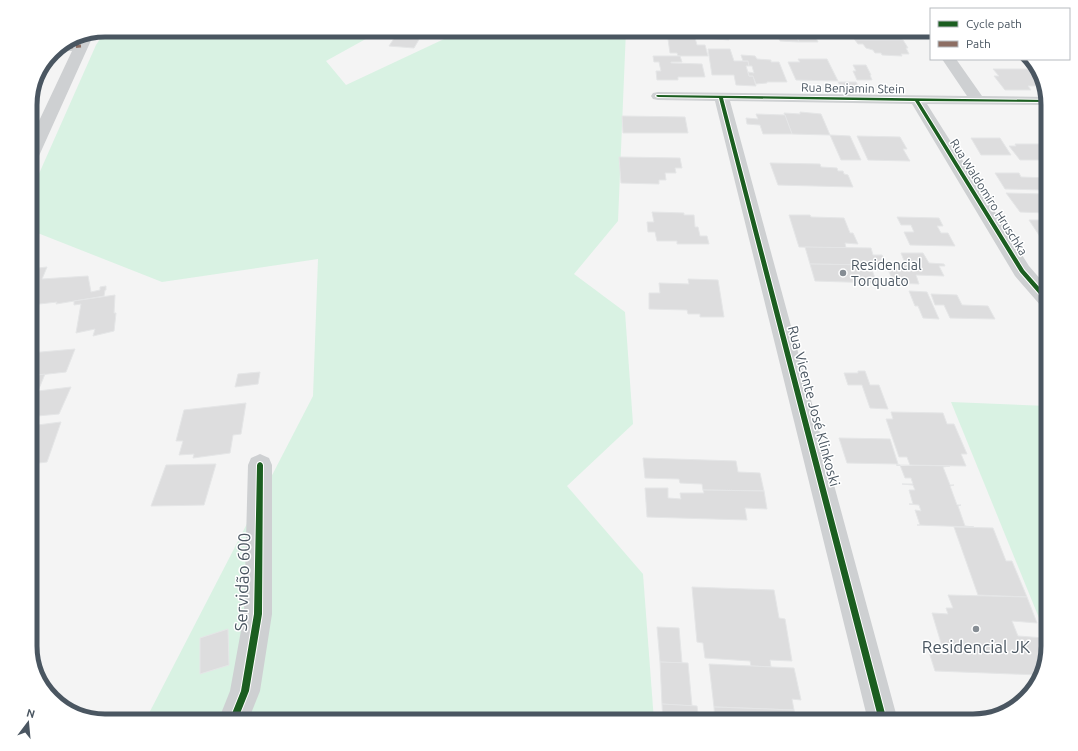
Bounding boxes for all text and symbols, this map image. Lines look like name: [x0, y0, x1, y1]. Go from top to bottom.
legend: [930, 8, 1070, 60]
text: Cycle path: [966, 17, 1022, 30]
text: Path: [966, 37, 991, 50]
street label: Rua Benjamin Stein: [801, 81, 905, 95]
street label: Rua Waldomiro Hruschka: [948, 136, 1030, 258]
place label: Residencial Torquato: [851, 257, 922, 289]
marker: Residencial Torquato: [838, 268, 848, 278]
street label: Rua Vicente José Klinkoski: [785, 324, 843, 488]
street label: Servidão 600: [231, 532, 253, 632]
marker: Residencial JK: [971, 624, 981, 634]
place label: Residencial JK: [922, 637, 1031, 656]
north arrow: [8, 703, 48, 743]
text: N: [25, 706, 36, 720]

